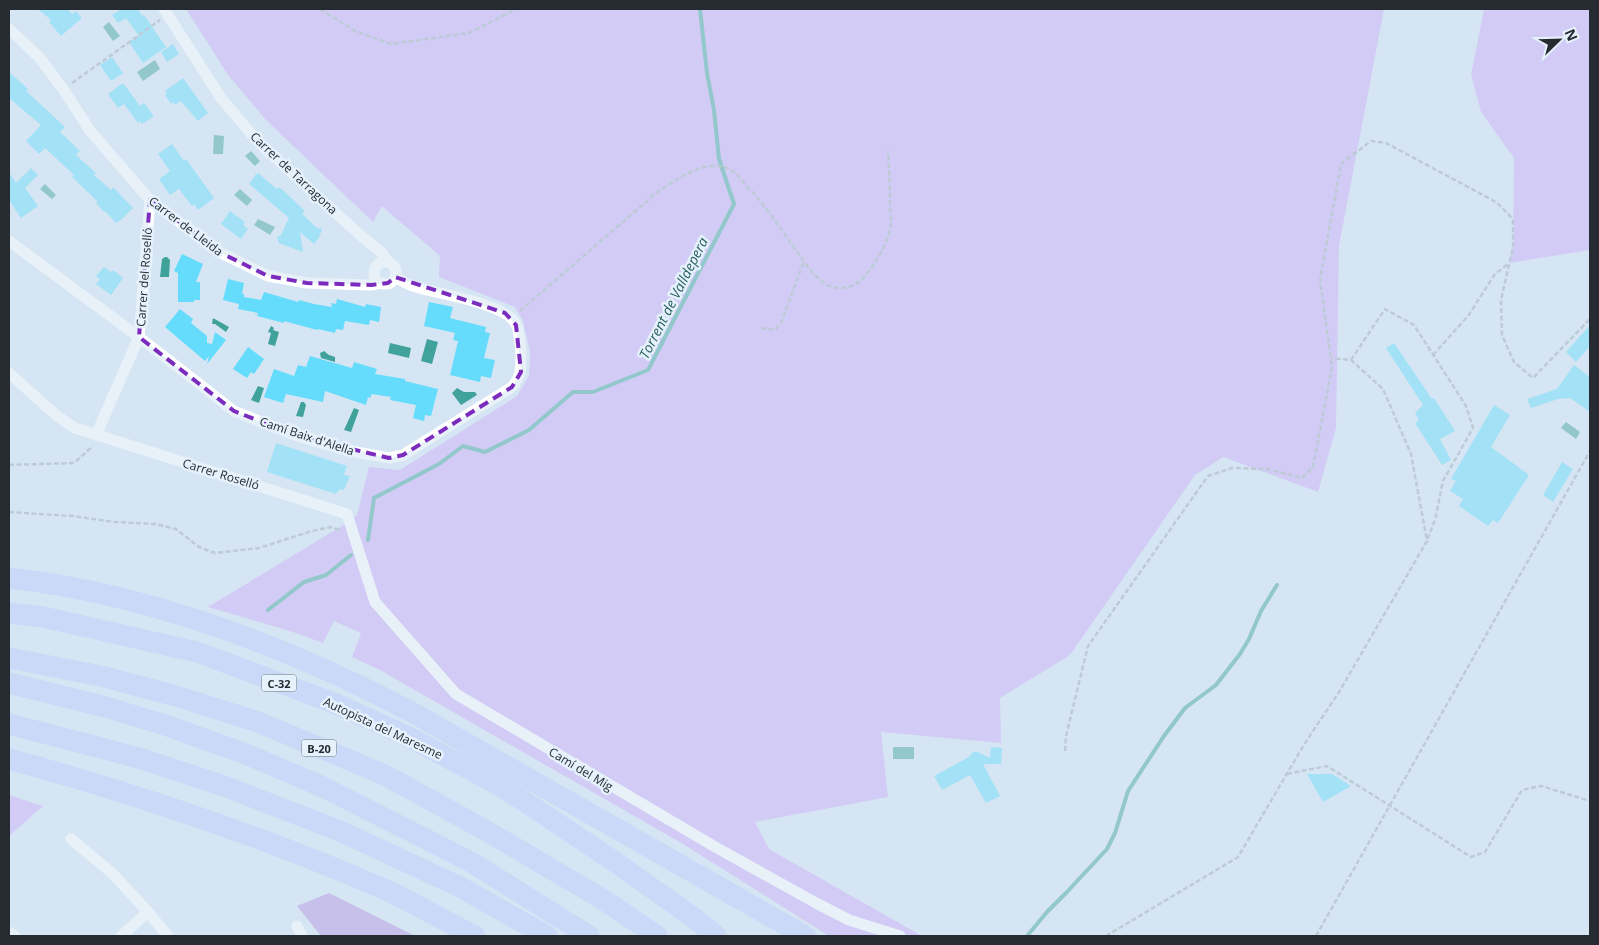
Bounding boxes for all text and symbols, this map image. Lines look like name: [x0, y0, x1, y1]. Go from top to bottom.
north arrow: [1534, 15, 1584, 65]
text: N: [1560, 26, 1582, 44]
street label: Carrer de Tarragona: [247, 128, 341, 218]
street label: Carrer de Lleida: [145, 192, 227, 260]
street label: Carrer del Roselló: [132, 227, 156, 327]
water label: Torrent de Valldepera: [634, 234, 712, 362]
street label: Camí Baix d'Alella: [258, 413, 356, 459]
street label: Carrer Roselló: [181, 454, 261, 494]
road number: C-32: [262, 674, 296, 691]
street label: Autopista del Maresme: [321, 693, 446, 763]
road number: B-20: [302, 740, 336, 756]
street label: Camí del Mig: [546, 743, 617, 795]

